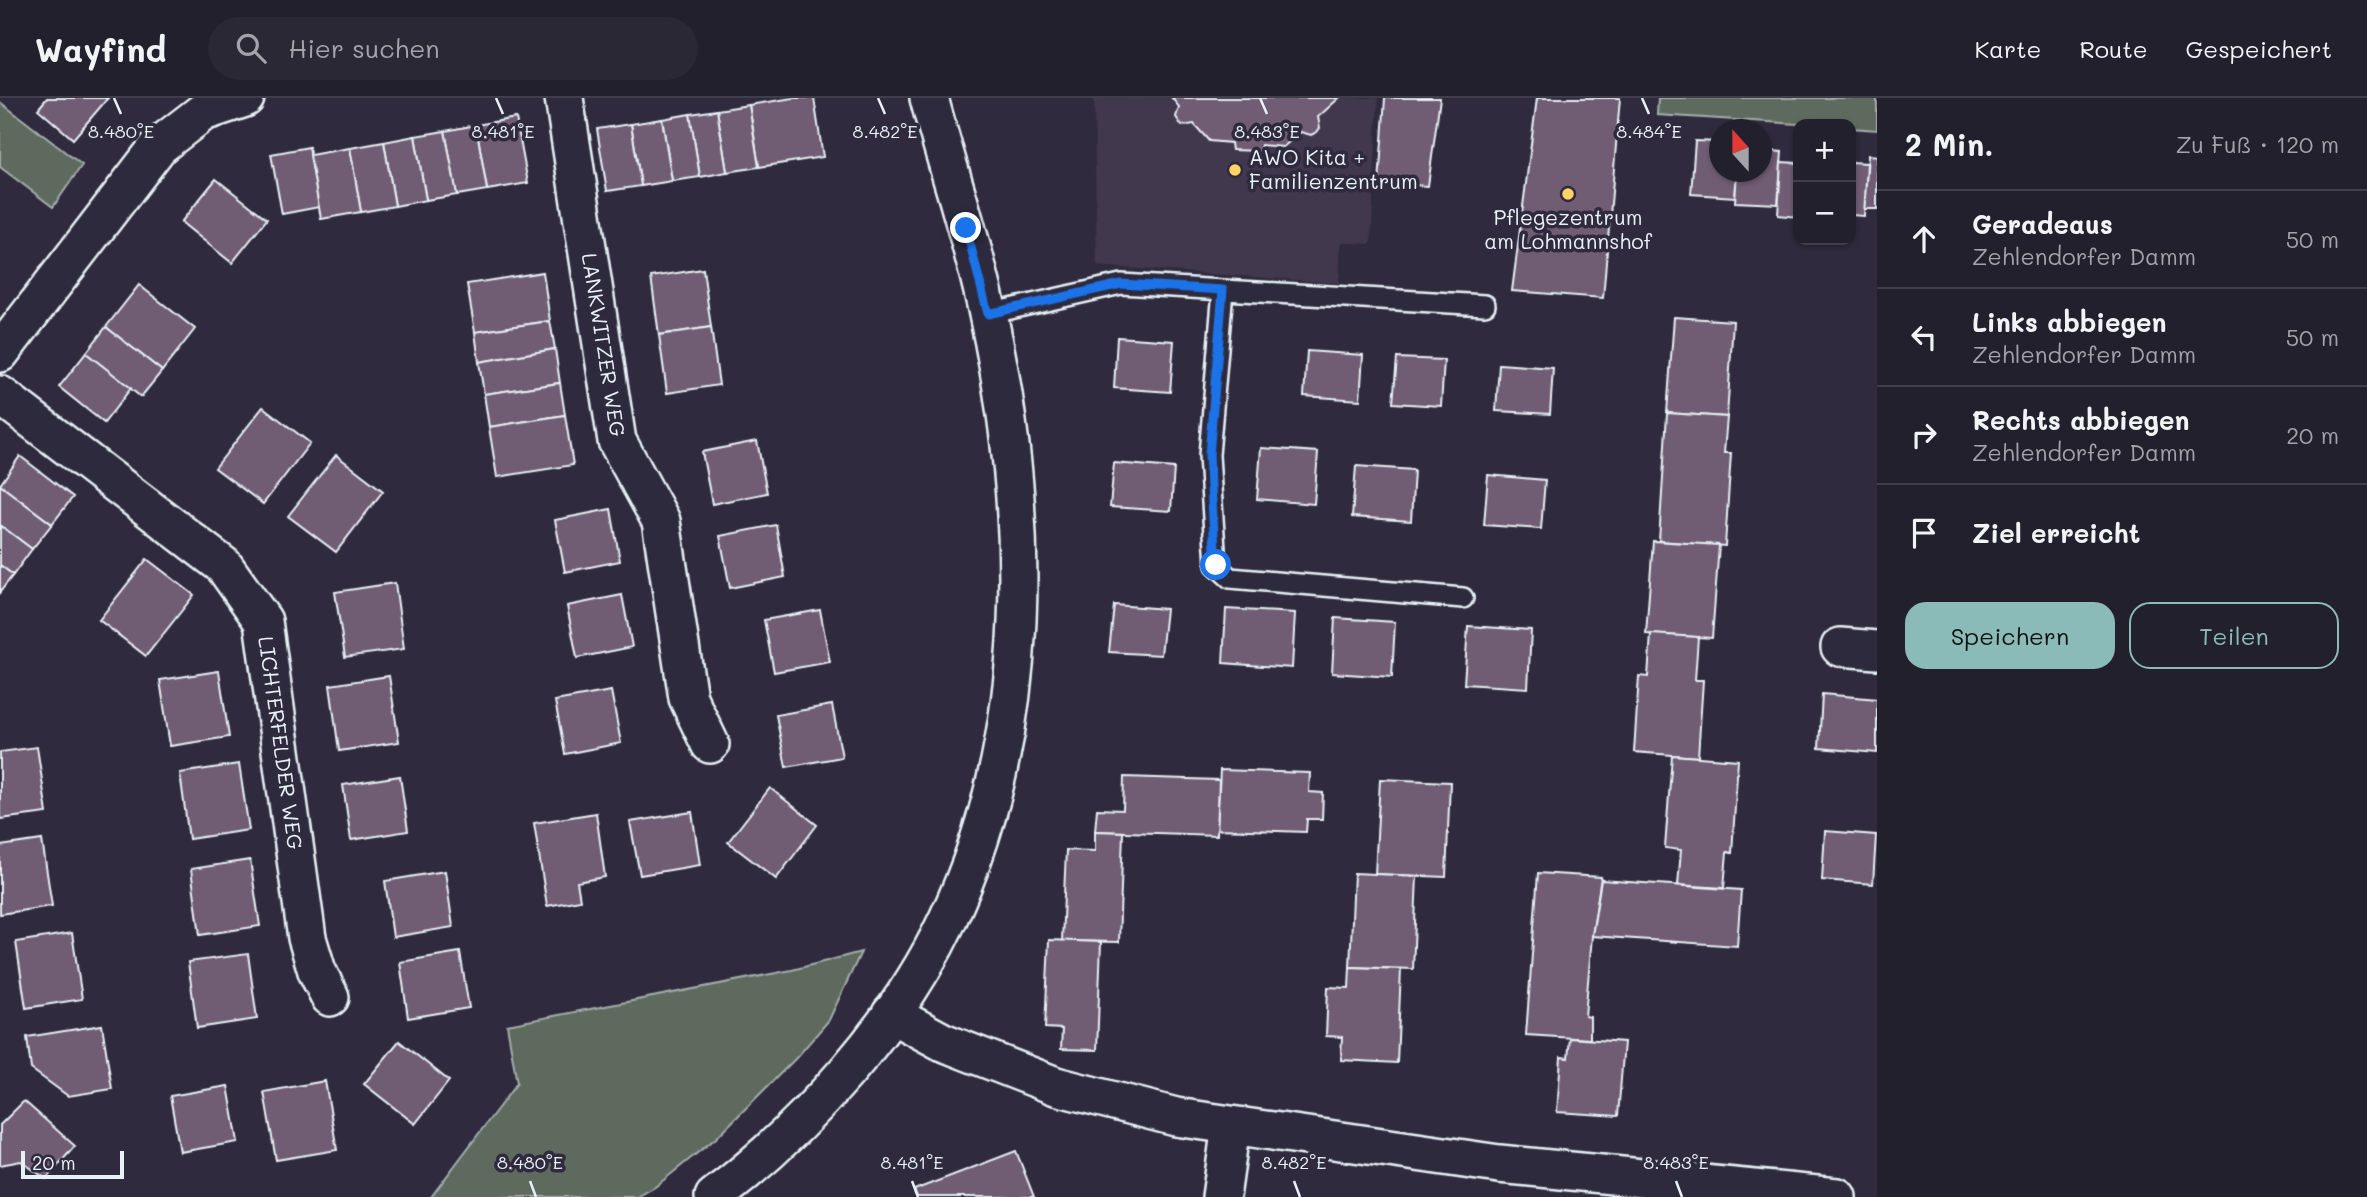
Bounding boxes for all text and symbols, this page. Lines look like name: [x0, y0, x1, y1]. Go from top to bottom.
search box: [208, 17, 698, 80]
text: Wayfind: [35, 27, 166, 70]
icon: search: [232, 29, 270, 67]
text: Hier suchen: [288, 31, 440, 65]
text: Karte: [1974, 33, 2041, 64]
text: Route: [2079, 33, 2148, 64]
text: Gespeichert: [2186, 33, 2332, 64]
text: 8.480°E: [88, 119, 154, 143]
text: 8.481°E: [472, 119, 534, 143]
text: 8.482°E: [853, 119, 917, 143]
text: 8.483°E: [1234, 119, 1300, 143]
text: 8.484°E: [1616, 119, 1682, 143]
north arrow: [1709, 119, 1772, 182]
map controls: [1793, 119, 1856, 245]
button: +: [1793, 119, 1856, 182]
text: 2 Min.: [1905, 124, 1993, 164]
text: Zu Fuß · 120 m: [2176, 129, 2339, 159]
place label: AWO Kita + Familienzentrum: [1249, 143, 1418, 194]
marker: AWO Kita + Familienzentrum: [1227, 162, 1243, 178]
button: −: [1793, 182, 1856, 245]
marker: Pflegezentrum am Lohmannshof: [1560, 186, 1576, 202]
place label: Pflegezentrum am Lohmannshof: [1484, 203, 1653, 254]
text: Geradeaus: [1972, 207, 2113, 241]
route end: [950, 212, 981, 243]
icon: ahead: [1905, 220, 1943, 258]
text: 50 m: [2286, 224, 2339, 254]
text: Zehlendorfer Damm: [1972, 241, 2196, 271]
street label: LANKWITZER WEG: [577, 251, 632, 439]
text: Links abbiegen: [1972, 305, 2167, 339]
icon: left: [1905, 318, 1943, 356]
text: 50 m: [2286, 322, 2339, 352]
text: Zehlendorfer Damm: [1972, 339, 2196, 369]
text: Rechts abbiegen: [1972, 403, 2189, 437]
icon: right: [1905, 416, 1943, 454]
text: 20 m: [2286, 420, 2339, 450]
text: Zehlendorfer Damm: [1972, 437, 2196, 467]
icon: arrive: [1905, 514, 1943, 552]
text: Ziel erreicht: [1972, 516, 2140, 550]
route start: [1200, 549, 1231, 580]
button: Speichern: [1905, 602, 2115, 669]
button: Teilen: [2129, 602, 2339, 669]
street label: LICHTERFELDER WEG: [253, 635, 310, 851]
scale bar: [21, 1148, 124, 1180]
text: 20 m: [32, 1150, 76, 1175]
text: 8.480°E: [497, 1150, 563, 1174]
text: 8.481°E: [881, 1150, 943, 1174]
text: 8.482°E: [1262, 1150, 1326, 1174]
text: 8.483°E: [1643, 1150, 1709, 1174]

